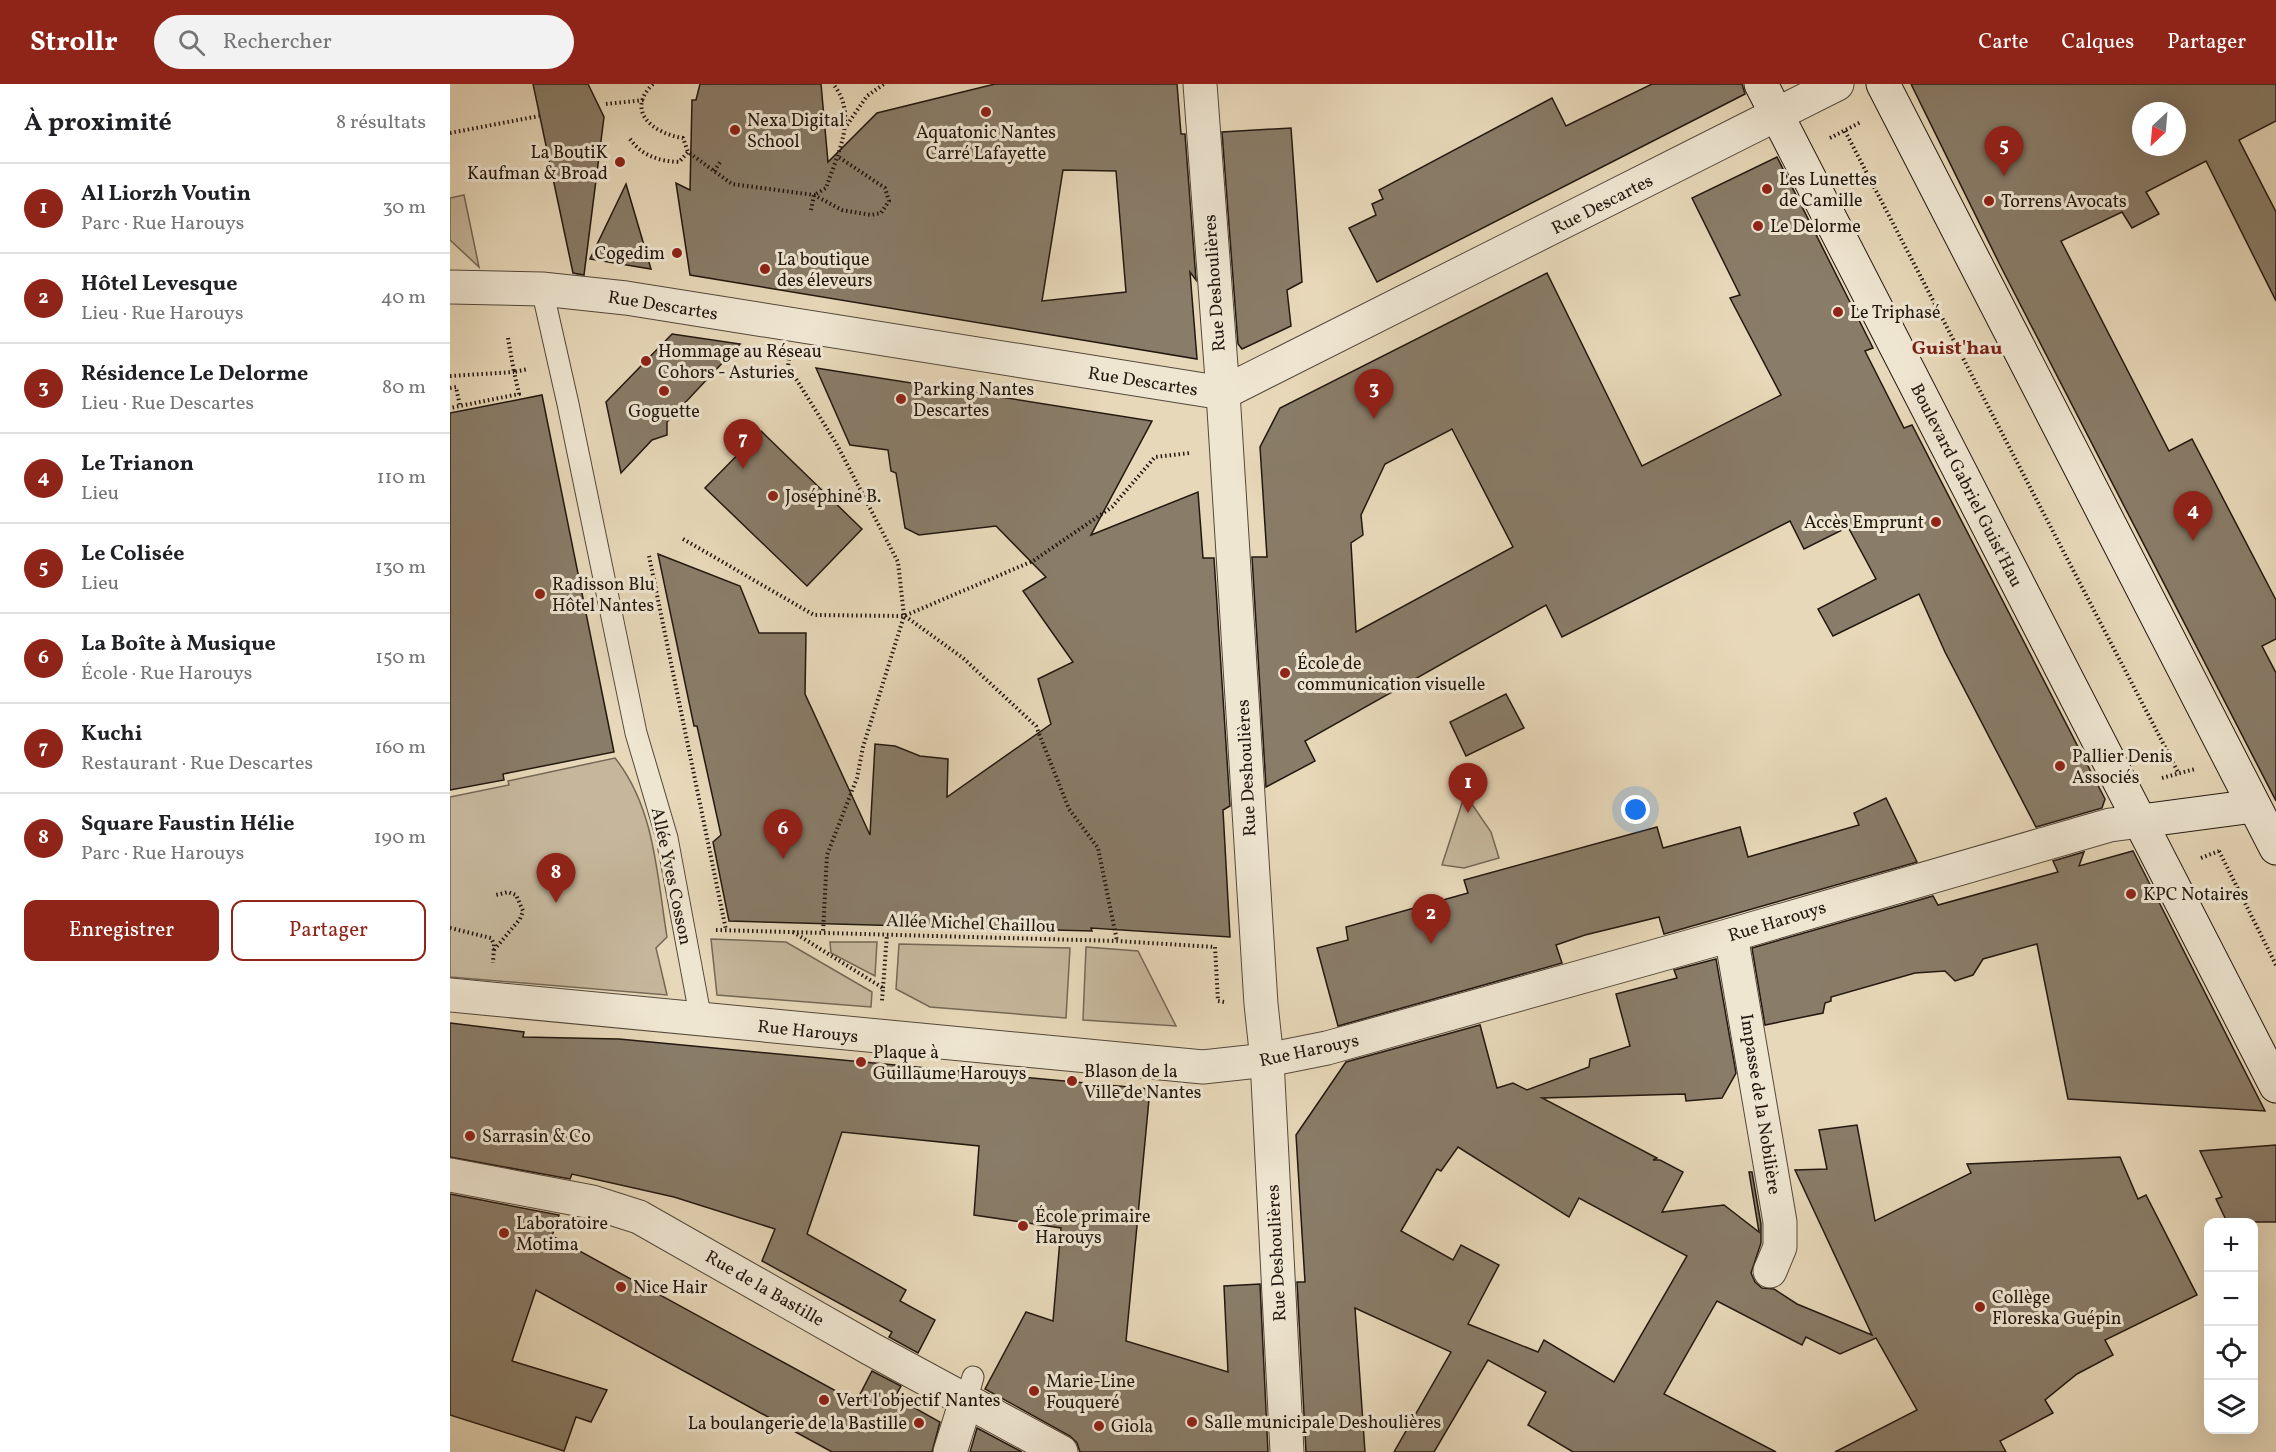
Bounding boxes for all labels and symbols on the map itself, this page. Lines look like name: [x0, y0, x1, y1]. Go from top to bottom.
north arrow: [2132, 102, 2186, 156]
marker: Aquatonic Nantes Carré Lafayette: [979, 105, 993, 119]
place label: Nexa Digital School: [747, 109, 845, 155]
place label: Aquatonic Nantes Carré Lafayette: [916, 121, 1056, 167]
marker: Nexa Digital School: [728, 123, 742, 137]
pin: 5: [1984, 126, 2024, 176]
place label: La BoutiK Kaufman & Broad: [467, 141, 608, 187]
marker: La BoutiK Kaufman & Broad: [613, 155, 627, 169]
place label: Les Lunettes de Camille: [1779, 168, 1877, 214]
street label: Rue Descartes: [1548, 169, 1658, 242]
marker: Les Lunettes de Camille: [1760, 182, 1774, 196]
place label: Torrens Avocats: [2001, 190, 2127, 215]
marker: Torrens Avocats: [1982, 194, 1996, 208]
street label: Rue Deshoulières: [1198, 213, 1233, 352]
place label: Le Delorme: [1770, 215, 1861, 240]
marker: Le Delorme: [1751, 219, 1765, 233]
place label: Cogedim: [594, 242, 665, 267]
marker: Cogedim: [670, 246, 684, 260]
place label: La boutique des éleveurs: [777, 248, 873, 294]
marker: La boutique des éleveurs: [758, 262, 772, 276]
street label: Rue Descartes: [606, 285, 719, 328]
place label: Le Triphasé: [1850, 301, 1941, 326]
marker: Le Triphasé: [1831, 305, 1845, 319]
district label: Guist'hau: [1912, 335, 2002, 363]
place label: Hommage au Réseau Cohors - Asturies: [658, 340, 822, 386]
marker: Hommage au Réseau Cohors - Asturies: [639, 354, 653, 368]
street label: Rue Descartes: [1086, 361, 1199, 404]
pin: 3: [1354, 370, 1394, 419]
place label: Parking Nantes Descartes: [913, 378, 1034, 424]
street label: Boulevard Gabriel Guist'Hau: [1903, 379, 2028, 592]
marker: Goguette: [657, 384, 671, 398]
marker: Parking Nantes Descartes: [894, 392, 908, 406]
place label: Goguette: [628, 400, 700, 425]
pin: 7: [724, 420, 762, 469]
place label: Joséphine B.: [785, 485, 881, 510]
marker: Joséphine B.: [766, 489, 780, 503]
pin: 4: [2174, 492, 2212, 541]
place label: Accès Emprunt: [1804, 511, 1924, 536]
marker: Accès Emprunt: [1929, 515, 1943, 529]
place label: Radisson Blu Hôtel Nantes: [552, 573, 655, 619]
marker: Radisson Blu Hôtel Nantes: [533, 587, 547, 601]
place label: École de communication visuelle: [1297, 652, 1485, 698]
marker: École de communication visuelle: [1278, 666, 1292, 680]
street label: Rue Deshoulières: [1231, 699, 1264, 837]
place label: Pallier Denis Associés: [2072, 745, 2173, 791]
marker: Pallier Denis Associés: [2053, 759, 2067, 773]
pin: 1: [1448, 764, 1488, 813]
your location: [1621, 795, 1650, 824]
street label: Allée Yves Cosson: [644, 805, 697, 948]
pin: 6: [764, 810, 802, 859]
pin: 8: [536, 854, 576, 903]
place label: KPC Notaires: [2143, 883, 2248, 908]
marker: KPC Notaires: [2124, 887, 2138, 901]
pin: 2: [1412, 894, 1450, 944]
street label: Rue Harouys: [1725, 896, 1830, 949]
street label: Allée Michel Chaillou: [886, 909, 1056, 940]
street label: Impasse de la Nobilière: [1733, 1012, 1786, 1196]
street label: Rue Harouys: [756, 1015, 860, 1050]
street label: Rue Harouys: [1257, 1029, 1361, 1074]
place label: Plaque à Guillaume Harouys: [873, 1041, 1026, 1087]
marker: Plaque à Guillaume Harouys: [854, 1055, 868, 1069]
place label: Blason de la Ville de Nantes: [1084, 1060, 1202, 1106]
marker: Blason de la Ville de Nantes: [1065, 1074, 1079, 1088]
place label: Sarrasin & Co: [482, 1125, 591, 1150]
marker: Sarrasin & Co: [463, 1129, 477, 1143]
street label: Rue Deshoulières: [1261, 1184, 1294, 1322]
place label: École primaire Harouys: [1035, 1205, 1150, 1251]
place label: Laboratoire Motima: [516, 1212, 608, 1258]
marker: École primaire Harouys: [1016, 1219, 1030, 1233]
marker: Laboratoire Motima: [497, 1226, 511, 1240]
street label: Rue de la Bastille: [700, 1245, 828, 1334]
place label: Nice Hair: [633, 1276, 708, 1301]
marker: Nice Hair: [614, 1280, 628, 1294]
place label: Collège Floreska Guépin: [1992, 1286, 2122, 1332]
marker: Collège Floreska Guépin: [1973, 1300, 1987, 1314]
place label: Marie-Line Fouqueré: [1046, 1370, 1135, 1416]
marker: Marie-Line Fouqueré: [1027, 1384, 1041, 1398]
place label: Vert l'objectif Nantes: [836, 1389, 1001, 1414]
marker: Vert l'objectif Nantes: [817, 1393, 831, 1407]
place label: Salle municipale Deshoulières: [1204, 1411, 1441, 1436]
place label: La boulangerie de la Bastille: [688, 1412, 907, 1437]
place label: Giola: [1111, 1415, 1153, 1440]
marker: Salle municipale Deshoulières: [1185, 1415, 1199, 1429]
marker: La boulangerie de la Bastille: [912, 1416, 926, 1430]
marker: Giola: [1092, 1419, 1106, 1433]

